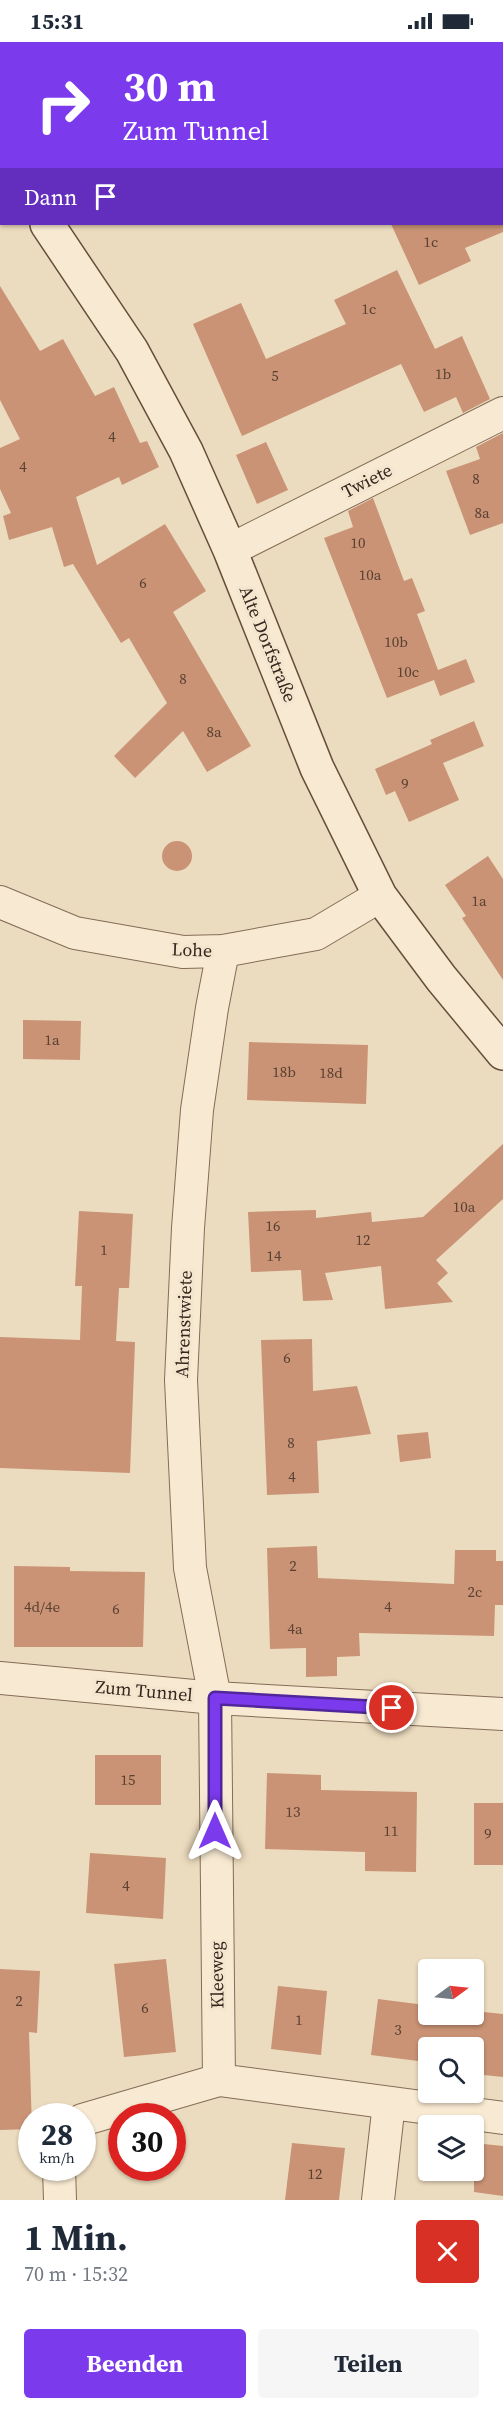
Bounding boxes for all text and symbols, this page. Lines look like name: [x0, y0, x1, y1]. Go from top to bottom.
text: 15:31: [30, 6, 84, 36]
text: 30 m: [123, 57, 216, 115]
icon: right: [24, 66, 102, 144]
text: Zum Tunnel: [123, 112, 269, 149]
icon: arrive: [89, 180, 122, 213]
text: Dann: [24, 182, 77, 212]
house number: 1c: [424, 231, 438, 252]
house number: 1c: [362, 298, 376, 319]
house number: 1b: [435, 363, 451, 384]
house number: 5: [271, 365, 279, 386]
house number: 4: [108, 426, 116, 447]
house number: 4: [19, 456, 27, 477]
street label: Twiete: [337, 457, 396, 504]
house number: 8: [472, 468, 480, 489]
house number: 8a: [474, 502, 490, 523]
house number: 10: [350, 532, 366, 553]
house number: 10a: [359, 564, 382, 585]
house number: 6: [139, 572, 147, 593]
street label: Alte Dorfstraße: [234, 582, 303, 706]
house number: 10b: [384, 631, 408, 652]
house number: 10c: [397, 661, 419, 682]
house number: 8: [179, 668, 187, 689]
house number: 8a: [206, 721, 222, 742]
house number: 9: [401, 773, 409, 794]
house number: 1a: [471, 890, 487, 911]
street label: Lohe: [171, 936, 213, 963]
house number: 1a: [44, 1029, 60, 1050]
house number: 18b: [272, 1061, 296, 1082]
house number: 18d: [319, 1062, 343, 1083]
house number: 10a: [453, 1196, 476, 1217]
house number: 16: [265, 1215, 281, 1236]
house number: 12: [355, 1229, 371, 1250]
house number: 1: [100, 1239, 108, 1260]
house number: 14: [266, 1245, 282, 1266]
street label: Ahrenstwiete: [169, 1270, 198, 1378]
house number: 6: [283, 1347, 291, 1368]
house number: 8: [287, 1432, 295, 1453]
house number: 4: [288, 1466, 296, 1487]
house number: 2: [289, 1555, 297, 1576]
house number: 2c: [468, 1581, 482, 1602]
house number: 4d/4e: [24, 1596, 60, 1617]
house number: 4: [384, 1596, 392, 1617]
house number: 6: [112, 1598, 120, 1619]
house number: 4a: [287, 1618, 303, 1639]
street label: Zum Tunnel: [94, 1674, 194, 1707]
pin: [366, 1682, 417, 1733]
icon: arrive: [375, 1691, 408, 1724]
house number: 15: [120, 1769, 136, 1790]
position arrow: [183, 1799, 247, 1863]
house number: 13: [285, 1801, 301, 1822]
house number: 11: [383, 1820, 399, 1841]
house number: 9: [484, 1823, 492, 1844]
house number: 4: [122, 1875, 130, 1896]
street label: Kleeweg: [203, 1941, 230, 2009]
north arrow: [418, 1959, 484, 2025]
map controls: [418, 1959, 484, 2181]
house number: 2: [15, 1990, 23, 2011]
house number: 6: [141, 1997, 149, 2018]
house number: 1: [295, 2009, 303, 2030]
house number: 3: [394, 2019, 402, 2040]
button: search: [418, 2037, 484, 2103]
speed limit sign: 30: [108, 2103, 186, 2181]
text: 28: [41, 2114, 73, 2155]
button: layers: [418, 2115, 484, 2181]
text: km/h: [39, 2147, 75, 2168]
house number: 12: [307, 2163, 323, 2184]
text: 1 Min.: [24, 2213, 128, 2262]
button: close: [416, 2220, 479, 2283]
text: 70 m · 15:32: [24, 2260, 128, 2288]
button: Beenden: [24, 2329, 246, 2398]
button: Teilen: [258, 2329, 479, 2398]

